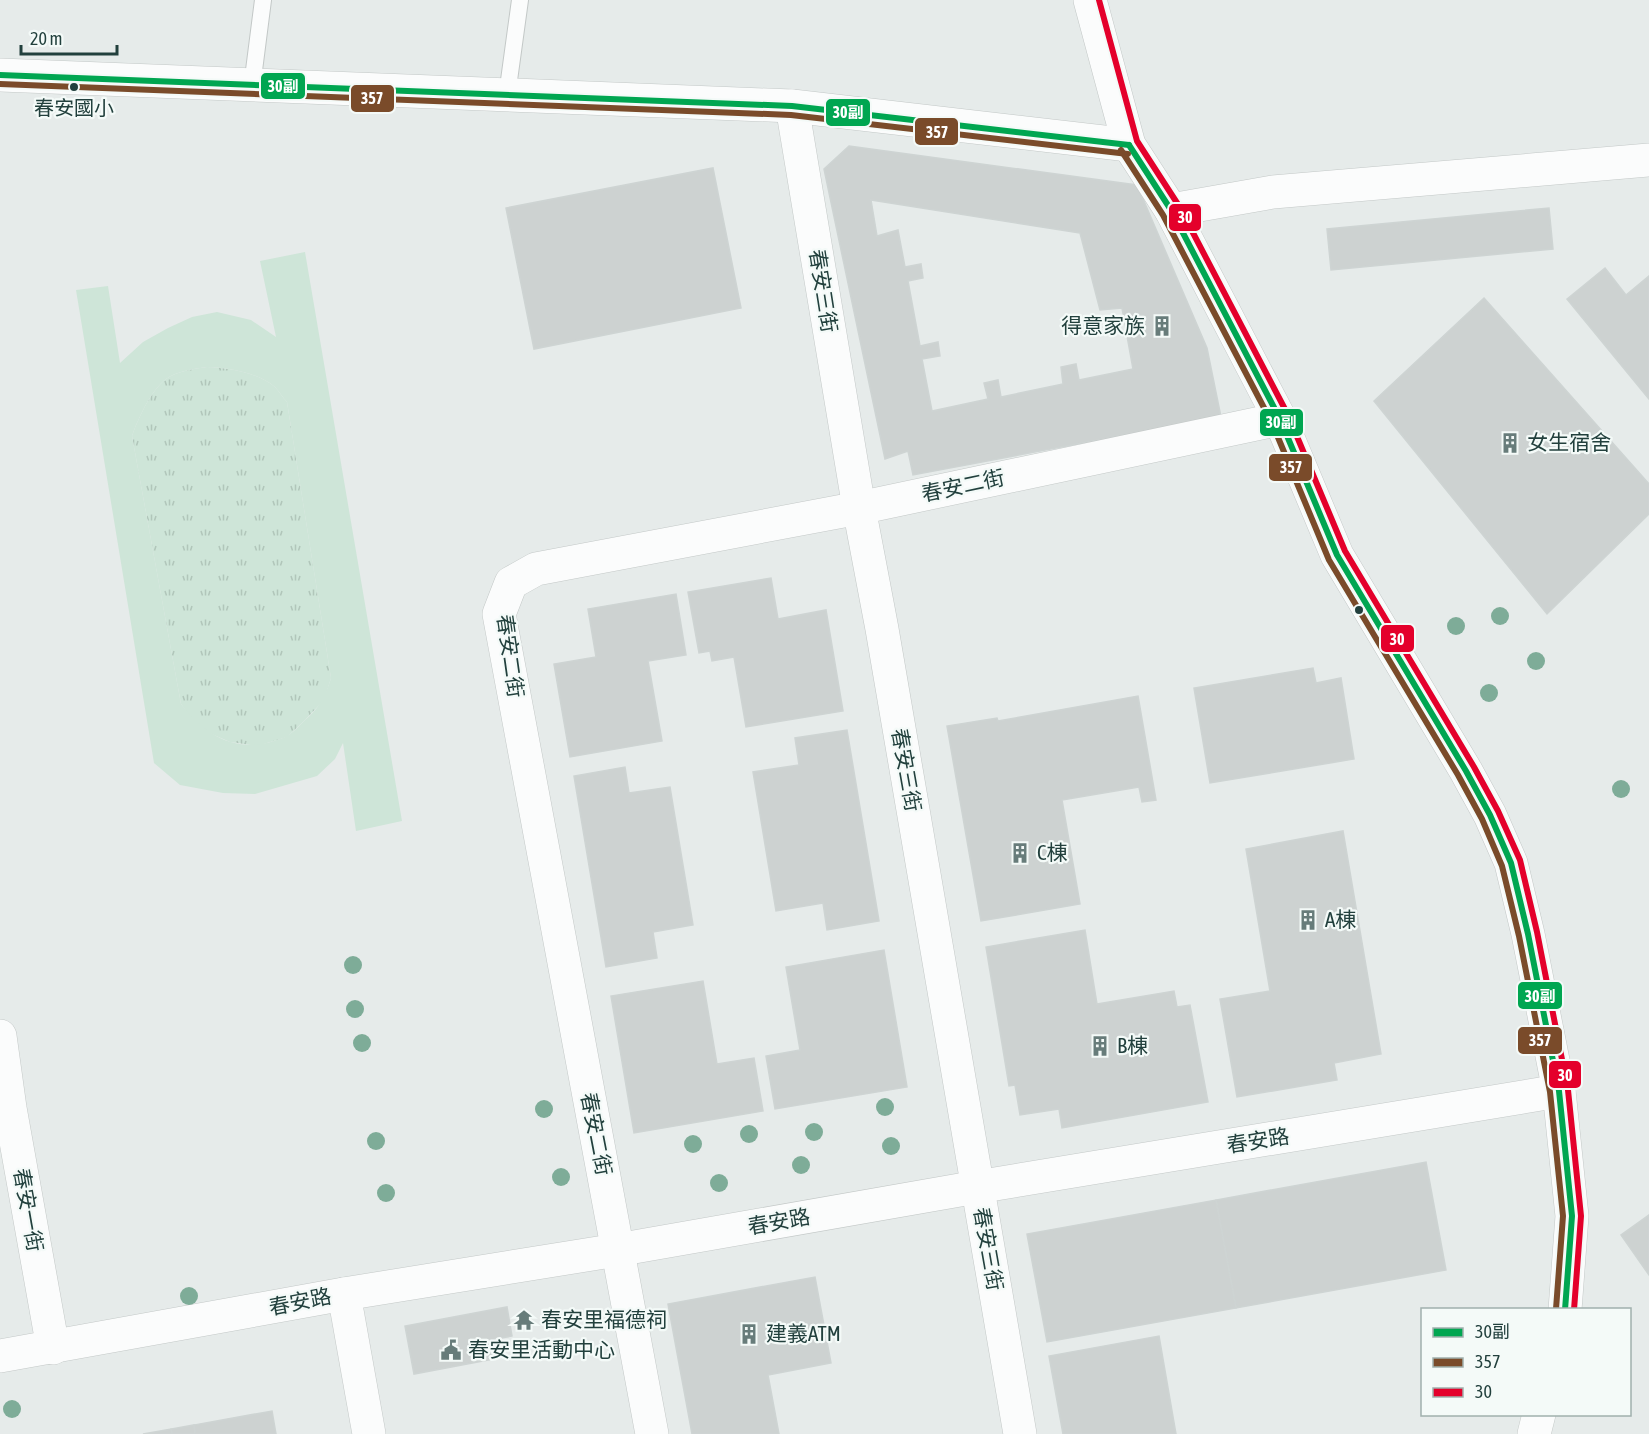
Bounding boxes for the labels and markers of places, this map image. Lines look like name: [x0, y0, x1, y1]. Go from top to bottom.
marker: 春安國小: [68, 81, 80, 93]
place label: 春安國小: [34, 96, 114, 119]
place label: 得意家族: [1061, 313, 1145, 337]
building icon: 得意家族: [1150, 314, 1174, 338]
place label: 女生宿舍: [1527, 430, 1611, 454]
building icon: 女生宿舍: [1498, 431, 1522, 455]
unlabelled marker: [1353, 604, 1365, 616]
place label: C棟: [1037, 840, 1067, 864]
building icon: C棟: [1008, 841, 1032, 865]
place label: A棟: [1325, 907, 1356, 931]
building icon: A棟: [1296, 908, 1320, 932]
place label: B棟: [1117, 1033, 1148, 1057]
building icon: B棟: [1088, 1034, 1112, 1058]
place label: 春安里福德祠: [541, 1307, 667, 1331]
temple icon: 春安里福德祠: [512, 1308, 536, 1332]
place label: 建義ATM: [766, 1321, 841, 1345]
building icon: 建義ATM: [737, 1322, 761, 1346]
place label: 春安里活動中心: [468, 1337, 615, 1361]
public building icon: 春安里活動中心: [439, 1338, 463, 1362]

